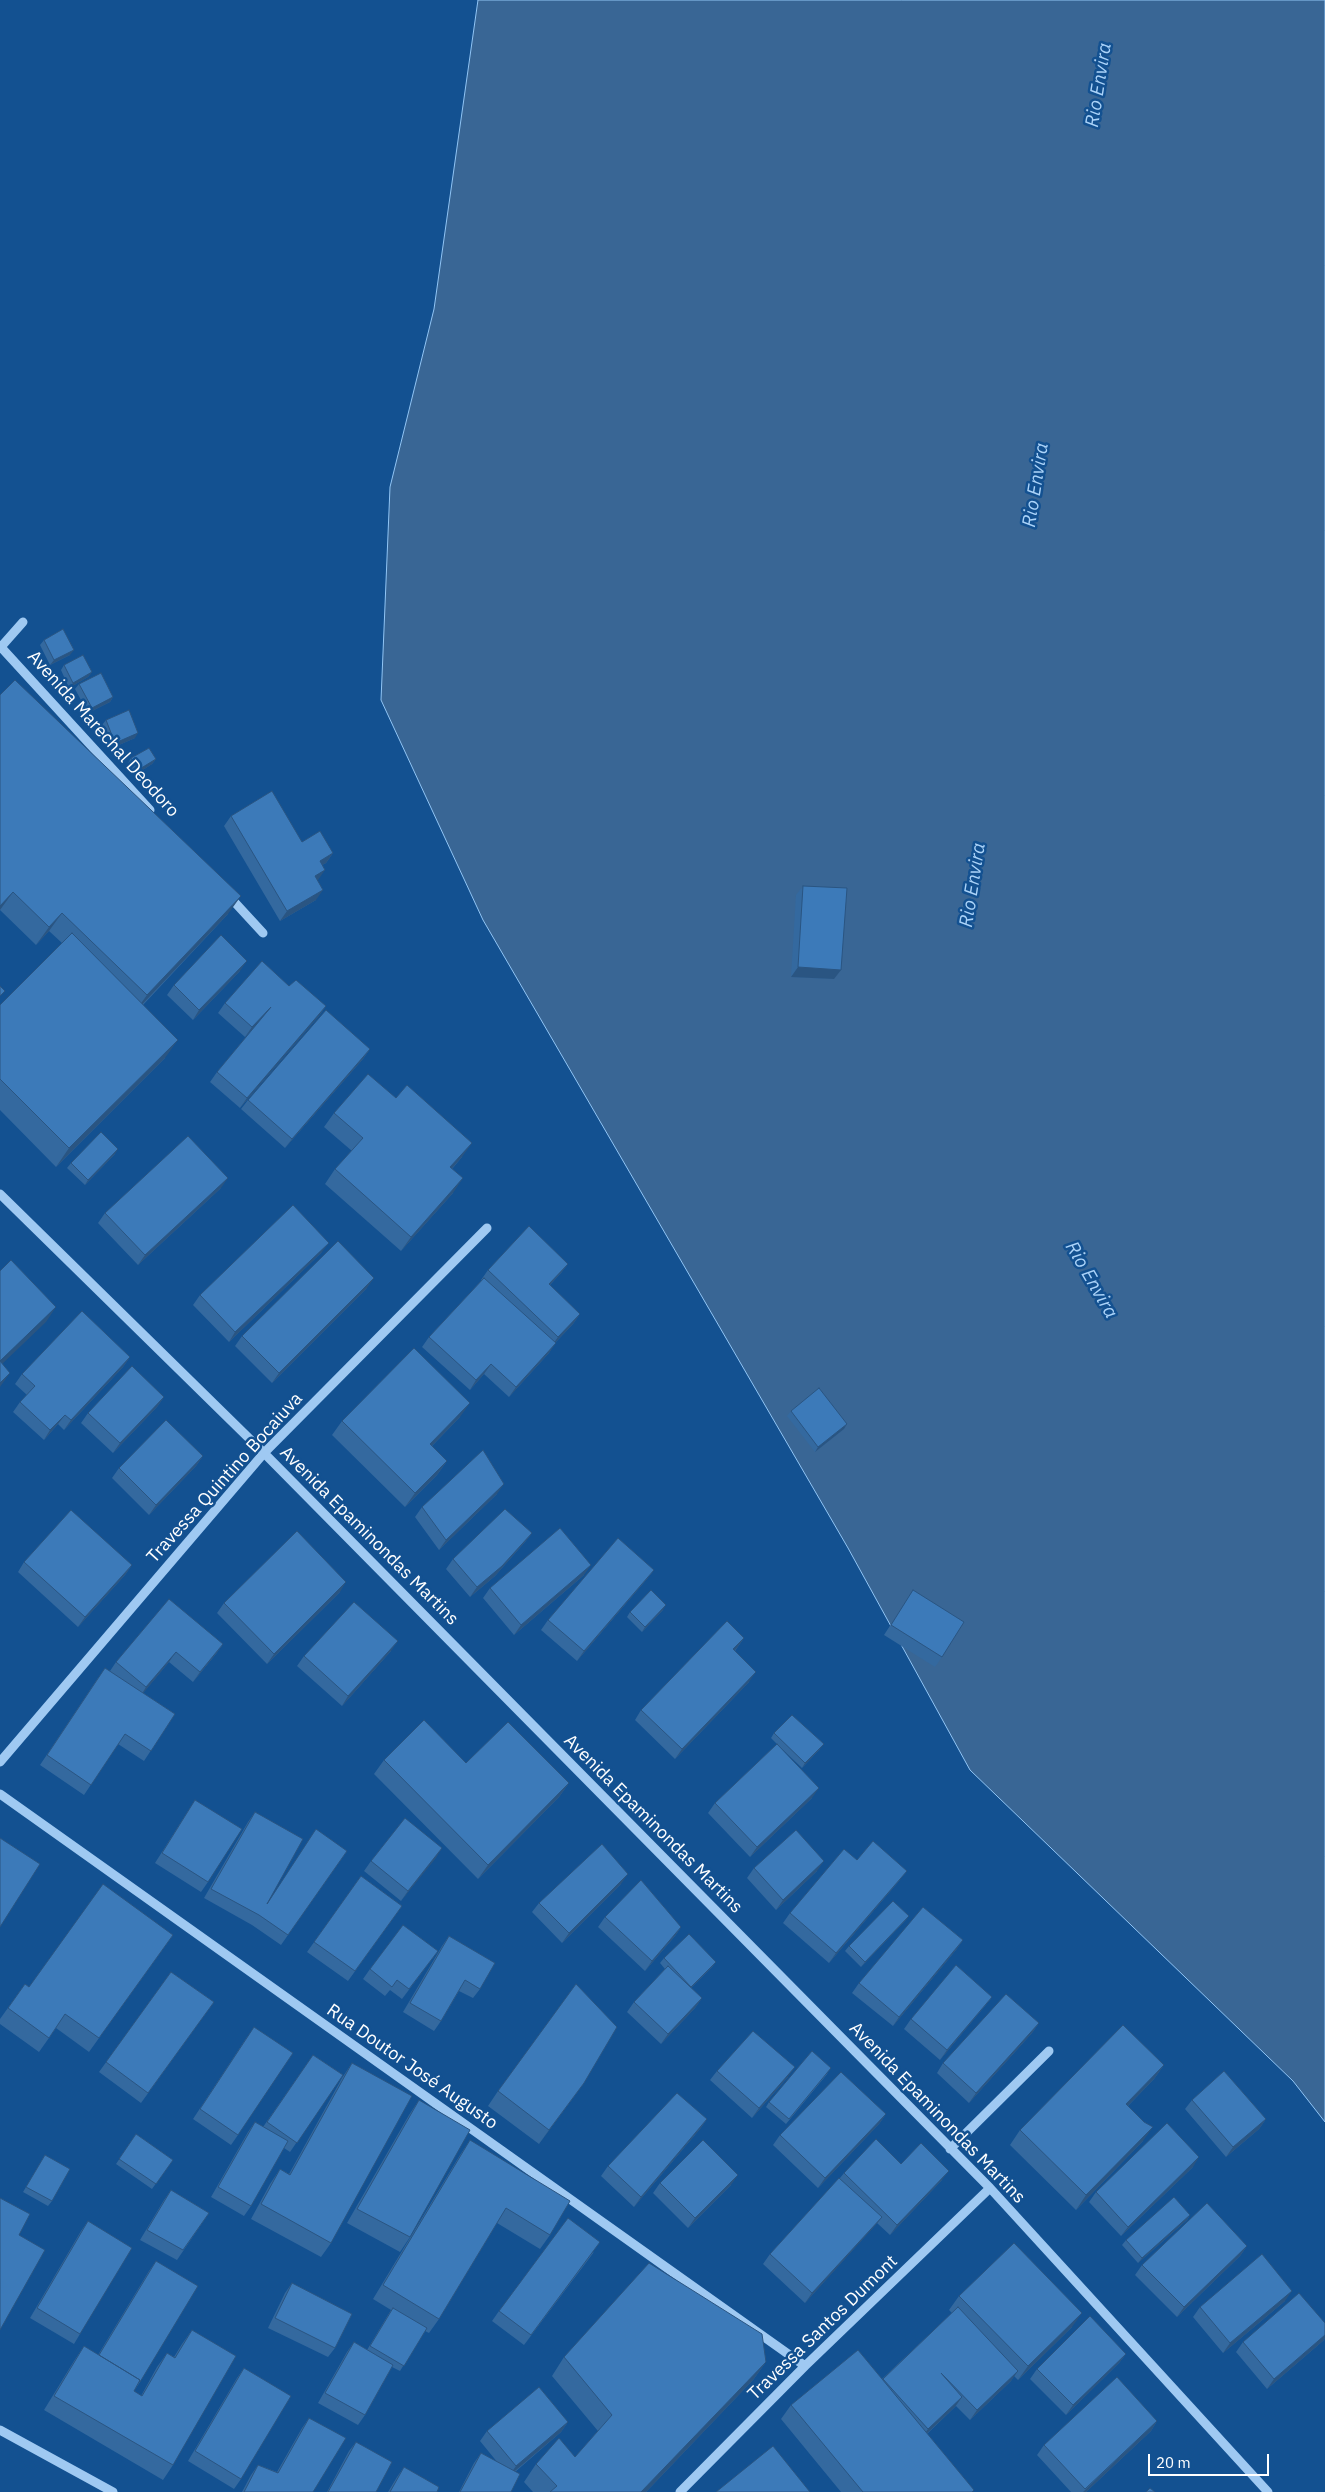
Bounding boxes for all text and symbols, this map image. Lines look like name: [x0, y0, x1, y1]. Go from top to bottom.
water label: Rio Envira: [1081, 41, 1117, 129]
water label: Rio Envira: [1018, 441, 1054, 529]
street label: Avenida Marechal Deodoro: [23, 646, 183, 822]
water label: Rio Envira: [955, 841, 991, 929]
water label: Rio Envira: [1060, 1237, 1122, 1323]
street label: Travessa Quintino Bocaiuva: [143, 1388, 307, 1568]
street label: Avenida Epaminondas Martins: [275, 1442, 463, 1630]
street label: Avenida Epaminondas Martins: [559, 1730, 747, 1918]
street label: Rua Doutor José Augusto: [322, 2000, 502, 2134]
street label: Avenida Epaminondas Martins: [845, 2018, 1029, 2208]
street label: Travessa Santos Dumont: [744, 2251, 902, 2405]
scale bar: [1150, 2444, 1271, 2476]
text: 20 m: [1156, 2453, 1191, 2472]

